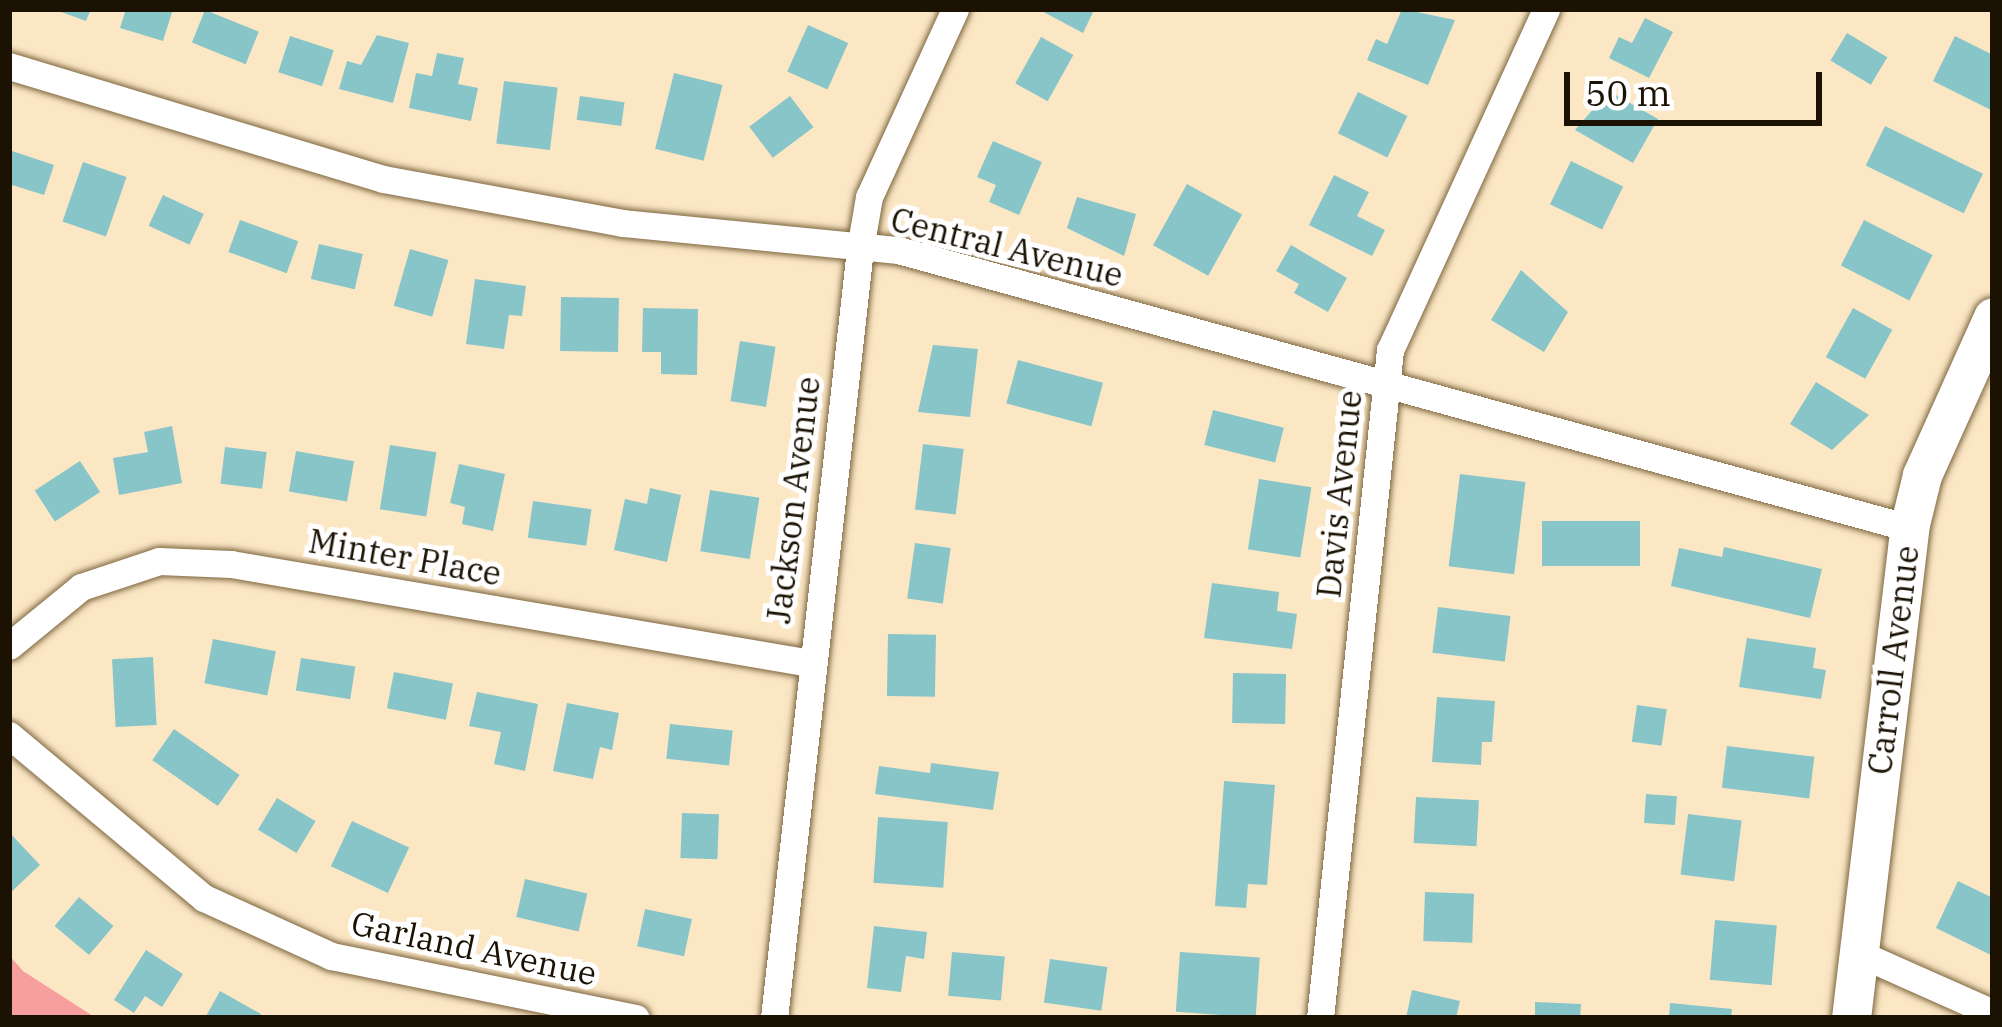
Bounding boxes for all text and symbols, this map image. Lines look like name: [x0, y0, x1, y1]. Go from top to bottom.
scale bar: [1570, 48, 1828, 122]
text: 50 m: [1585, 69, 1671, 116]
street label: Central Avenue: [887, 199, 1127, 295]
street label: Jackson Avenue: [758, 374, 828, 626]
street label: Davis Avenue: [1308, 388, 1370, 600]
street label: Minter Place: [306, 521, 504, 593]
street label: Carroll Avenue: [1859, 543, 1927, 777]
street label: Garland Avenue: [348, 903, 600, 993]

